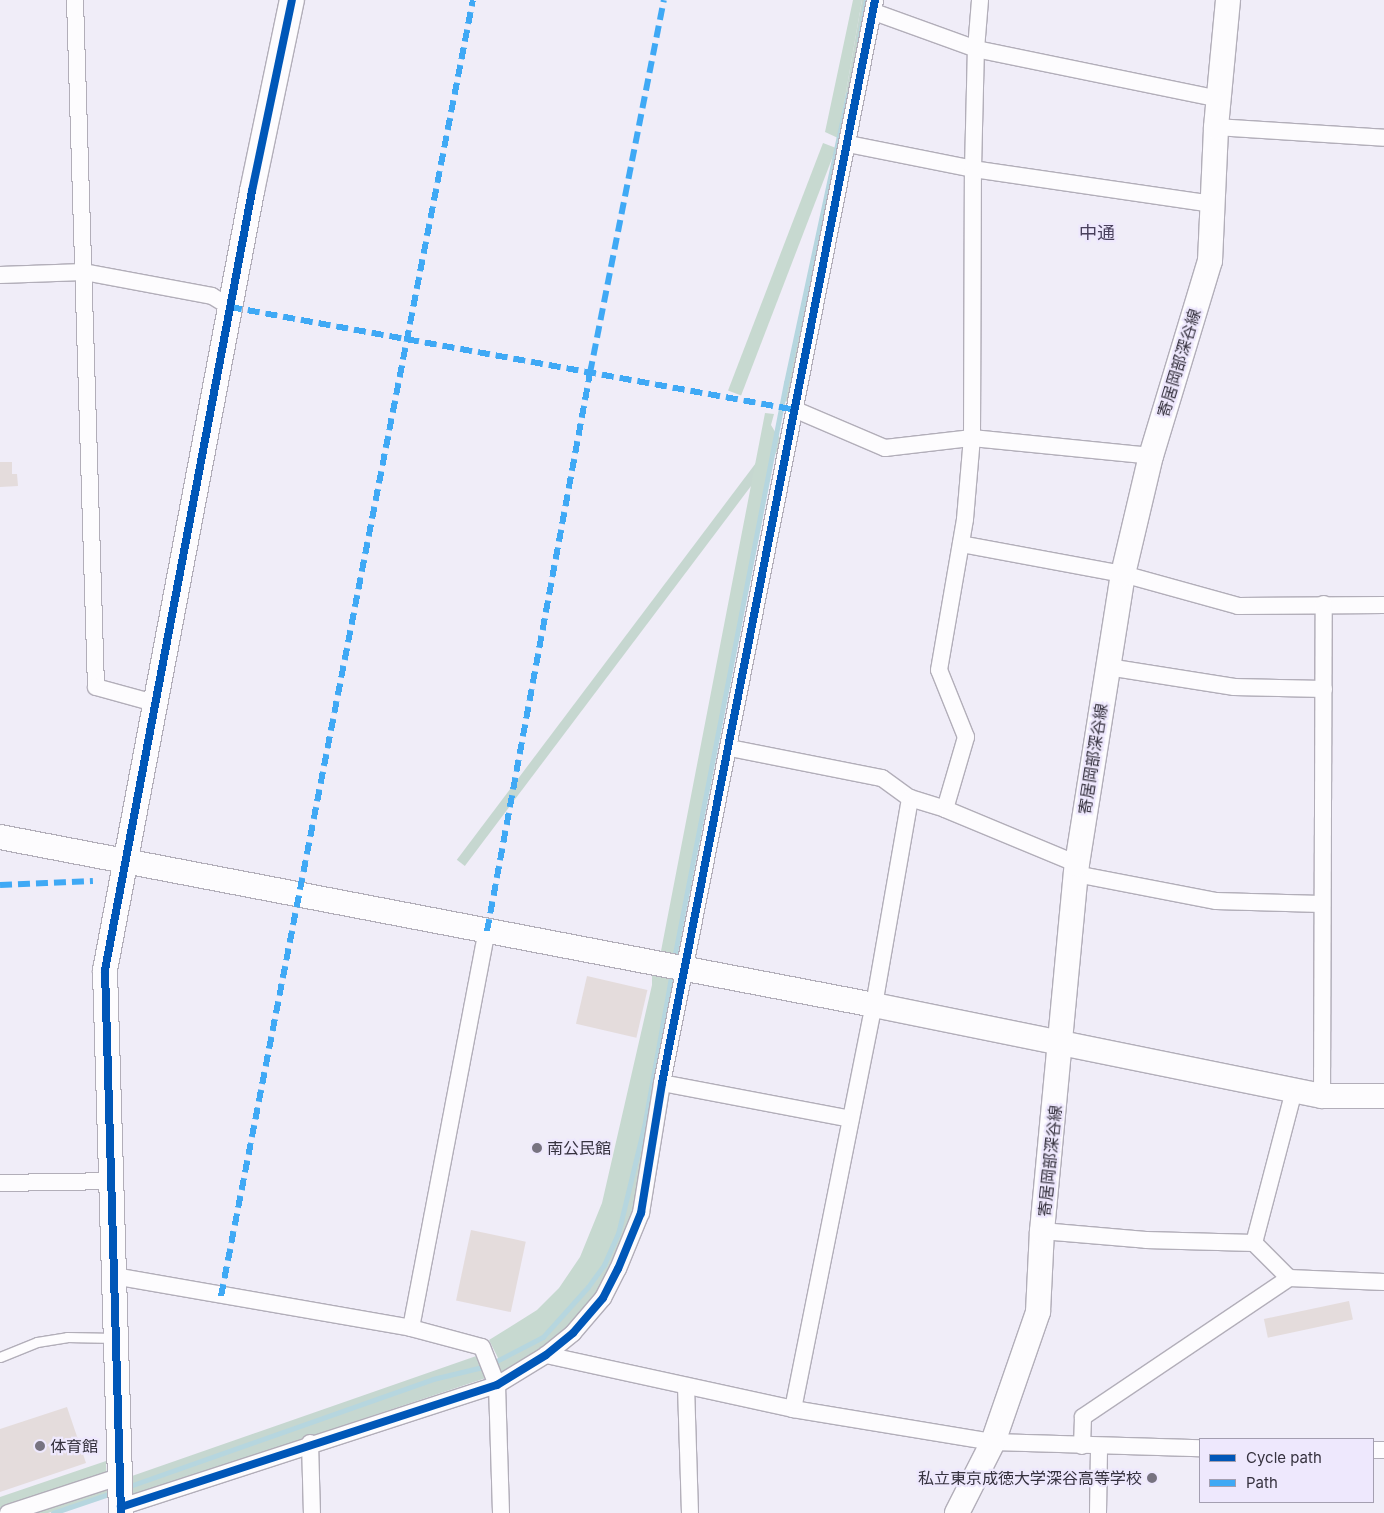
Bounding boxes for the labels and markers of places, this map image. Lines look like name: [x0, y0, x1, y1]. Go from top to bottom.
place label: 南公民館: [547, 1138, 611, 1158]
marker: 南公民館: [531, 1142, 543, 1154]
place label: 体育館: [50, 1436, 98, 1456]
marker: 体育館: [34, 1440, 46, 1452]
place label: 私立東京成徳大学深谷高等学校: [918, 1468, 1142, 1488]
marker: 私立東京成徳大学深谷高等学校: [1146, 1472, 1158, 1484]

